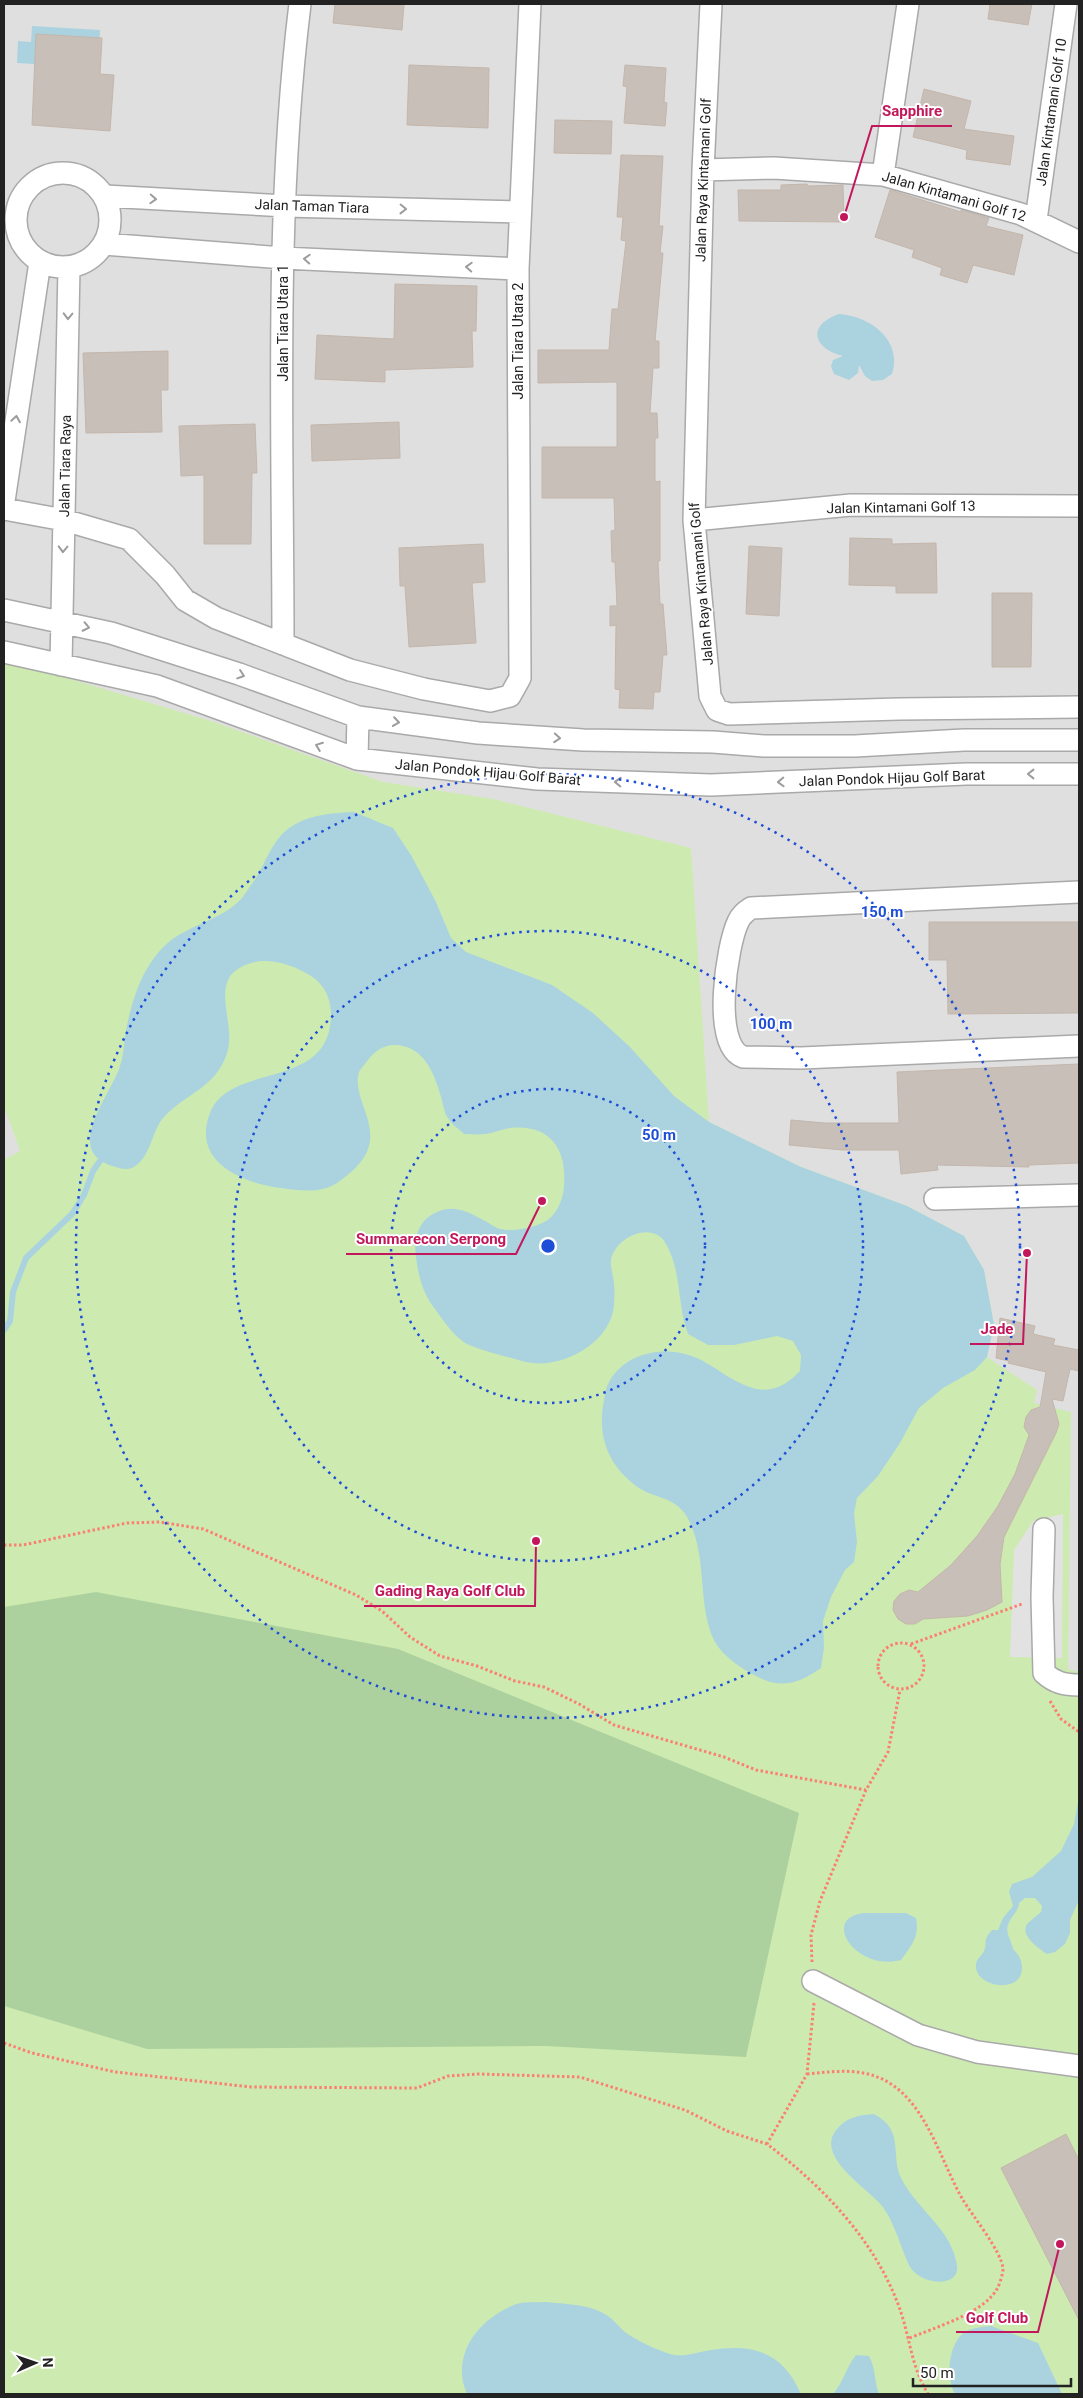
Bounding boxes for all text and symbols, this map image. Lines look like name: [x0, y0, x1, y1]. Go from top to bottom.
street label: Jalan Kintamani Golf 10: [1033, 37, 1069, 187]
callout: Sapphire: [872, 96, 952, 126]
street label: Jalan Raya Kintamani Golf: [692, 98, 714, 262]
text: Sapphire: [882, 102, 942, 120]
street label: Jalan Kintamani Golf 12: [880, 168, 1028, 224]
one-way arrow: [150, 193, 158, 204]
street label: Jalan Taman Tiara: [254, 196, 370, 216]
one-way arrow: [399, 203, 407, 214]
one-way arrow: [302, 254, 310, 264]
one-way arrow: [465, 262, 472, 272]
street label: Jalan Tiara Utara 1: [275, 265, 291, 381]
street label: Jalan Tiara Utara 2: [510, 282, 526, 399]
one-way arrow: [63, 312, 73, 320]
one-way arrow: [11, 414, 21, 423]
street label: Jalan Tiara Raya: [56, 415, 74, 517]
street label: Jalan Kintamani Golf 13: [826, 498, 976, 516]
street label: Jalan Raya Kintamani Golf: [686, 502, 716, 666]
one-way arrow: [58, 545, 69, 553]
one-way arrow: [81, 621, 90, 632]
one-way arrow: [236, 669, 245, 679]
one-way arrow: [392, 716, 400, 727]
one-way arrow: [554, 733, 562, 744]
one-way arrow: [315, 742, 324, 753]
street label: Jalan Pondok Hijau Golf Barat: [395, 756, 582, 788]
street label: Jalan Pondok Hijau Golf Barat: [799, 767, 986, 789]
one-way arrow: [1026, 769, 1034, 779]
one-way arrow: [614, 777, 622, 787]
one-way arrow: [776, 777, 784, 787]
text: 150 m: [861, 903, 903, 921]
text: 100 m: [750, 1015, 792, 1033]
text: 50 m: [642, 1126, 676, 1144]
callout: Summarecon Serpong: [346, 1224, 516, 1254]
text: Summarecon Serpong: [356, 1230, 506, 1248]
centre of rings: [539, 1237, 557, 1255]
callout: Jade: [970, 1314, 1023, 1344]
text: Jade: [981, 1320, 1013, 1338]
callout: Gading Raya Golf Club: [364, 1576, 535, 1606]
text: Gading Raya Golf Club: [375, 1582, 525, 1600]
callout: Golf Club: [956, 2302, 1038, 2332]
text: Golf Club: [966, 2309, 1028, 2327]
north arrow: [10, 2338, 60, 2388]
scale bar: [913, 2356, 1070, 2388]
text: N: [40, 2357, 56, 2368]
text: 50 m: [920, 2364, 954, 2382]

